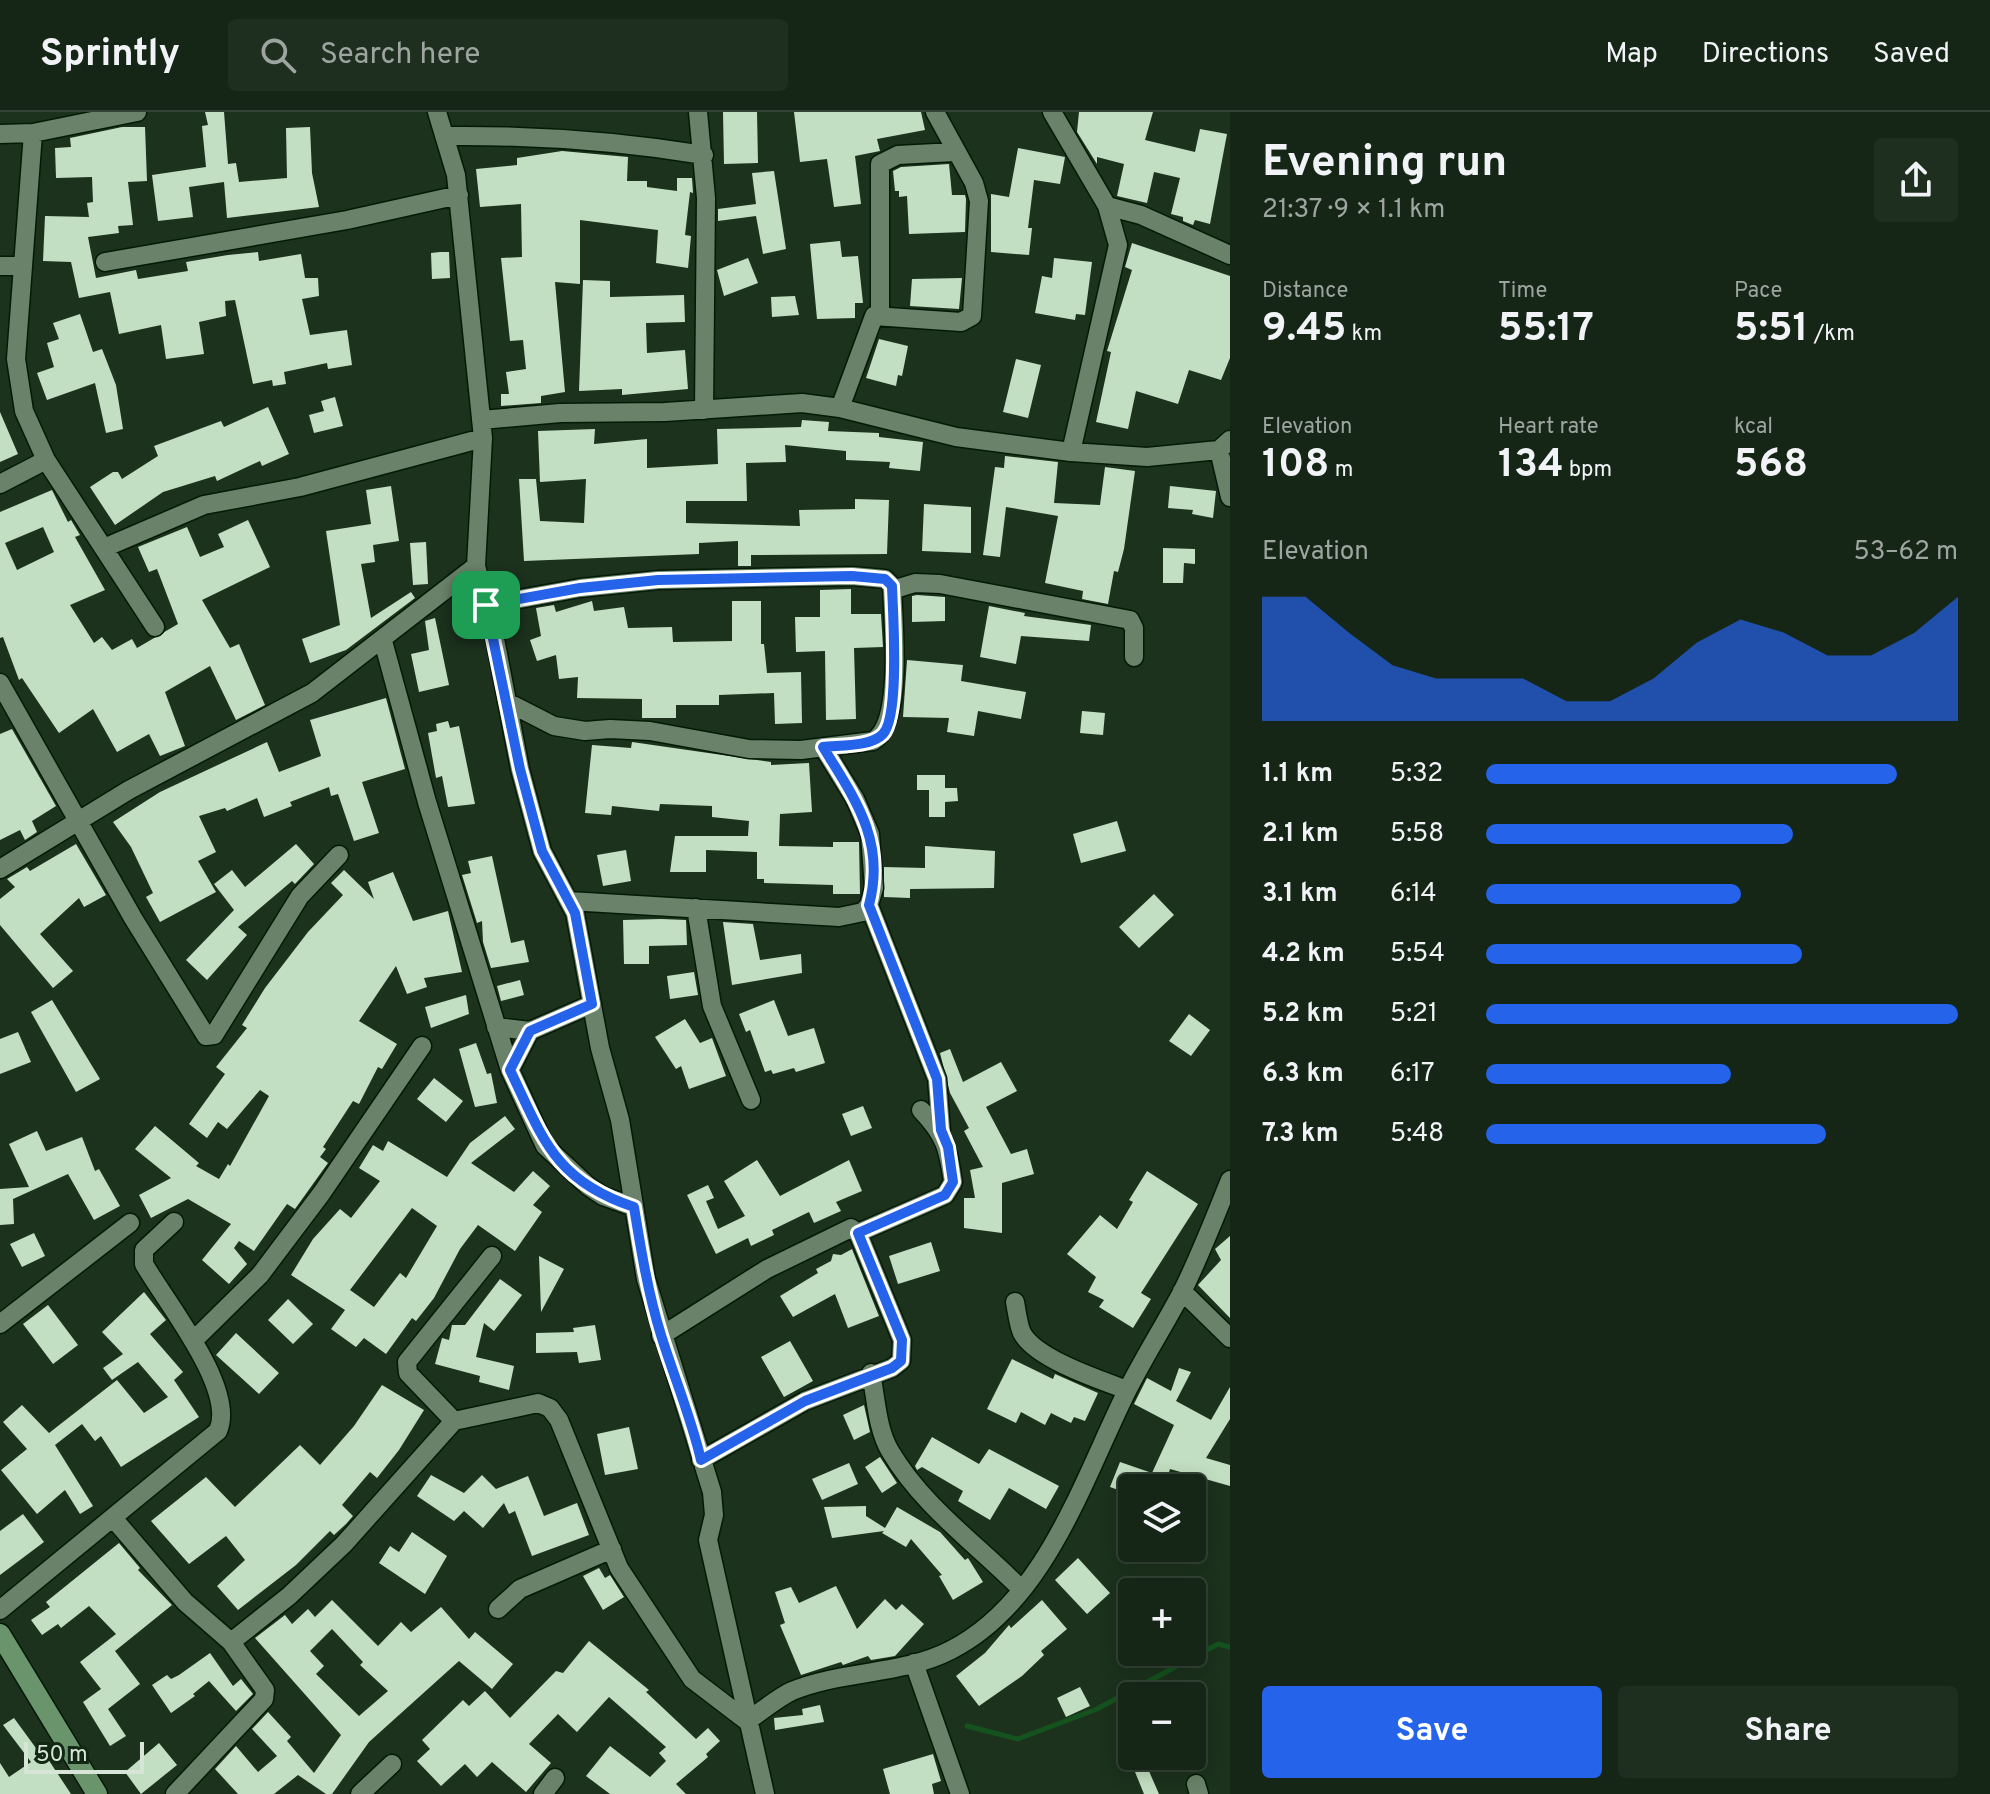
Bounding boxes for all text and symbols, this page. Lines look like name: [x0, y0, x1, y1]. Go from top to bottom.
search box: [228, 19, 788, 91]
text: Sprintly: [40, 31, 180, 80]
icon: search: [256, 33, 300, 77]
text: Search here: [320, 37, 480, 74]
text: Map: [1605, 37, 1658, 73]
text: Directions: [1702, 37, 1829, 73]
text: Saved: [1873, 37, 1950, 73]
text: Evening run: [1262, 136, 1507, 192]
button: share: [1874, 138, 1958, 222]
text: 21:37 · 9 × 1.1 km: [1262, 194, 1445, 227]
text: Distance: [1262, 278, 1348, 305]
text: Time: [1498, 278, 1547, 305]
text: Pace: [1734, 278, 1782, 305]
text: 9.45: [1262, 305, 1346, 355]
text: 55:17: [1498, 305, 1594, 355]
text: 5:51: [1734, 305, 1809, 355]
text: km: [1346, 321, 1382, 348]
text: /km: [1809, 321, 1855, 348]
text: Elevation: [1262, 414, 1352, 441]
text: Heart rate: [1498, 414, 1599, 441]
text: kcal: [1734, 414, 1773, 441]
text: 108: [1262, 441, 1329, 491]
text: 134: [1498, 441, 1564, 491]
text: 568: [1734, 441, 1808, 491]
text: m: [1329, 457, 1353, 484]
text: bpm: [1564, 457, 1612, 484]
text: Elevation: [1262, 536, 1369, 569]
text: 53–62 m: [1854, 536, 1958, 569]
pin: [452, 571, 520, 639]
icon: arrive: [464, 583, 508, 627]
text: 1.1 km: [1262, 758, 1333, 791]
text: 5:32: [1390, 758, 1443, 791]
text: 2.1 km: [1262, 818, 1338, 851]
text: 5:58: [1390, 818, 1444, 851]
text: 3.1 km: [1262, 878, 1338, 911]
text: 6:14: [1390, 878, 1437, 911]
text: 4.2 km: [1262, 938, 1345, 971]
text: 5:54: [1390, 938, 1445, 971]
text: 5.2 km: [1262, 998, 1344, 1031]
text: 5:21: [1390, 998, 1438, 1031]
text: 6.3 km: [1262, 1058, 1344, 1091]
text: 6:17: [1390, 1058, 1435, 1091]
text: 7.3 km: [1262, 1118, 1338, 1151]
text: 5:48: [1390, 1118, 1444, 1151]
map controls: [1118, 1474, 1206, 1770]
button: layers: [1118, 1474, 1206, 1562]
button: +: [1118, 1578, 1206, 1666]
button: −: [1118, 1682, 1206, 1770]
button: Save: [1262, 1686, 1602, 1778]
button: Share: [1618, 1686, 1958, 1778]
scale bar: [24, 1738, 144, 1774]
text: 50 m: [36, 1742, 88, 1769]

